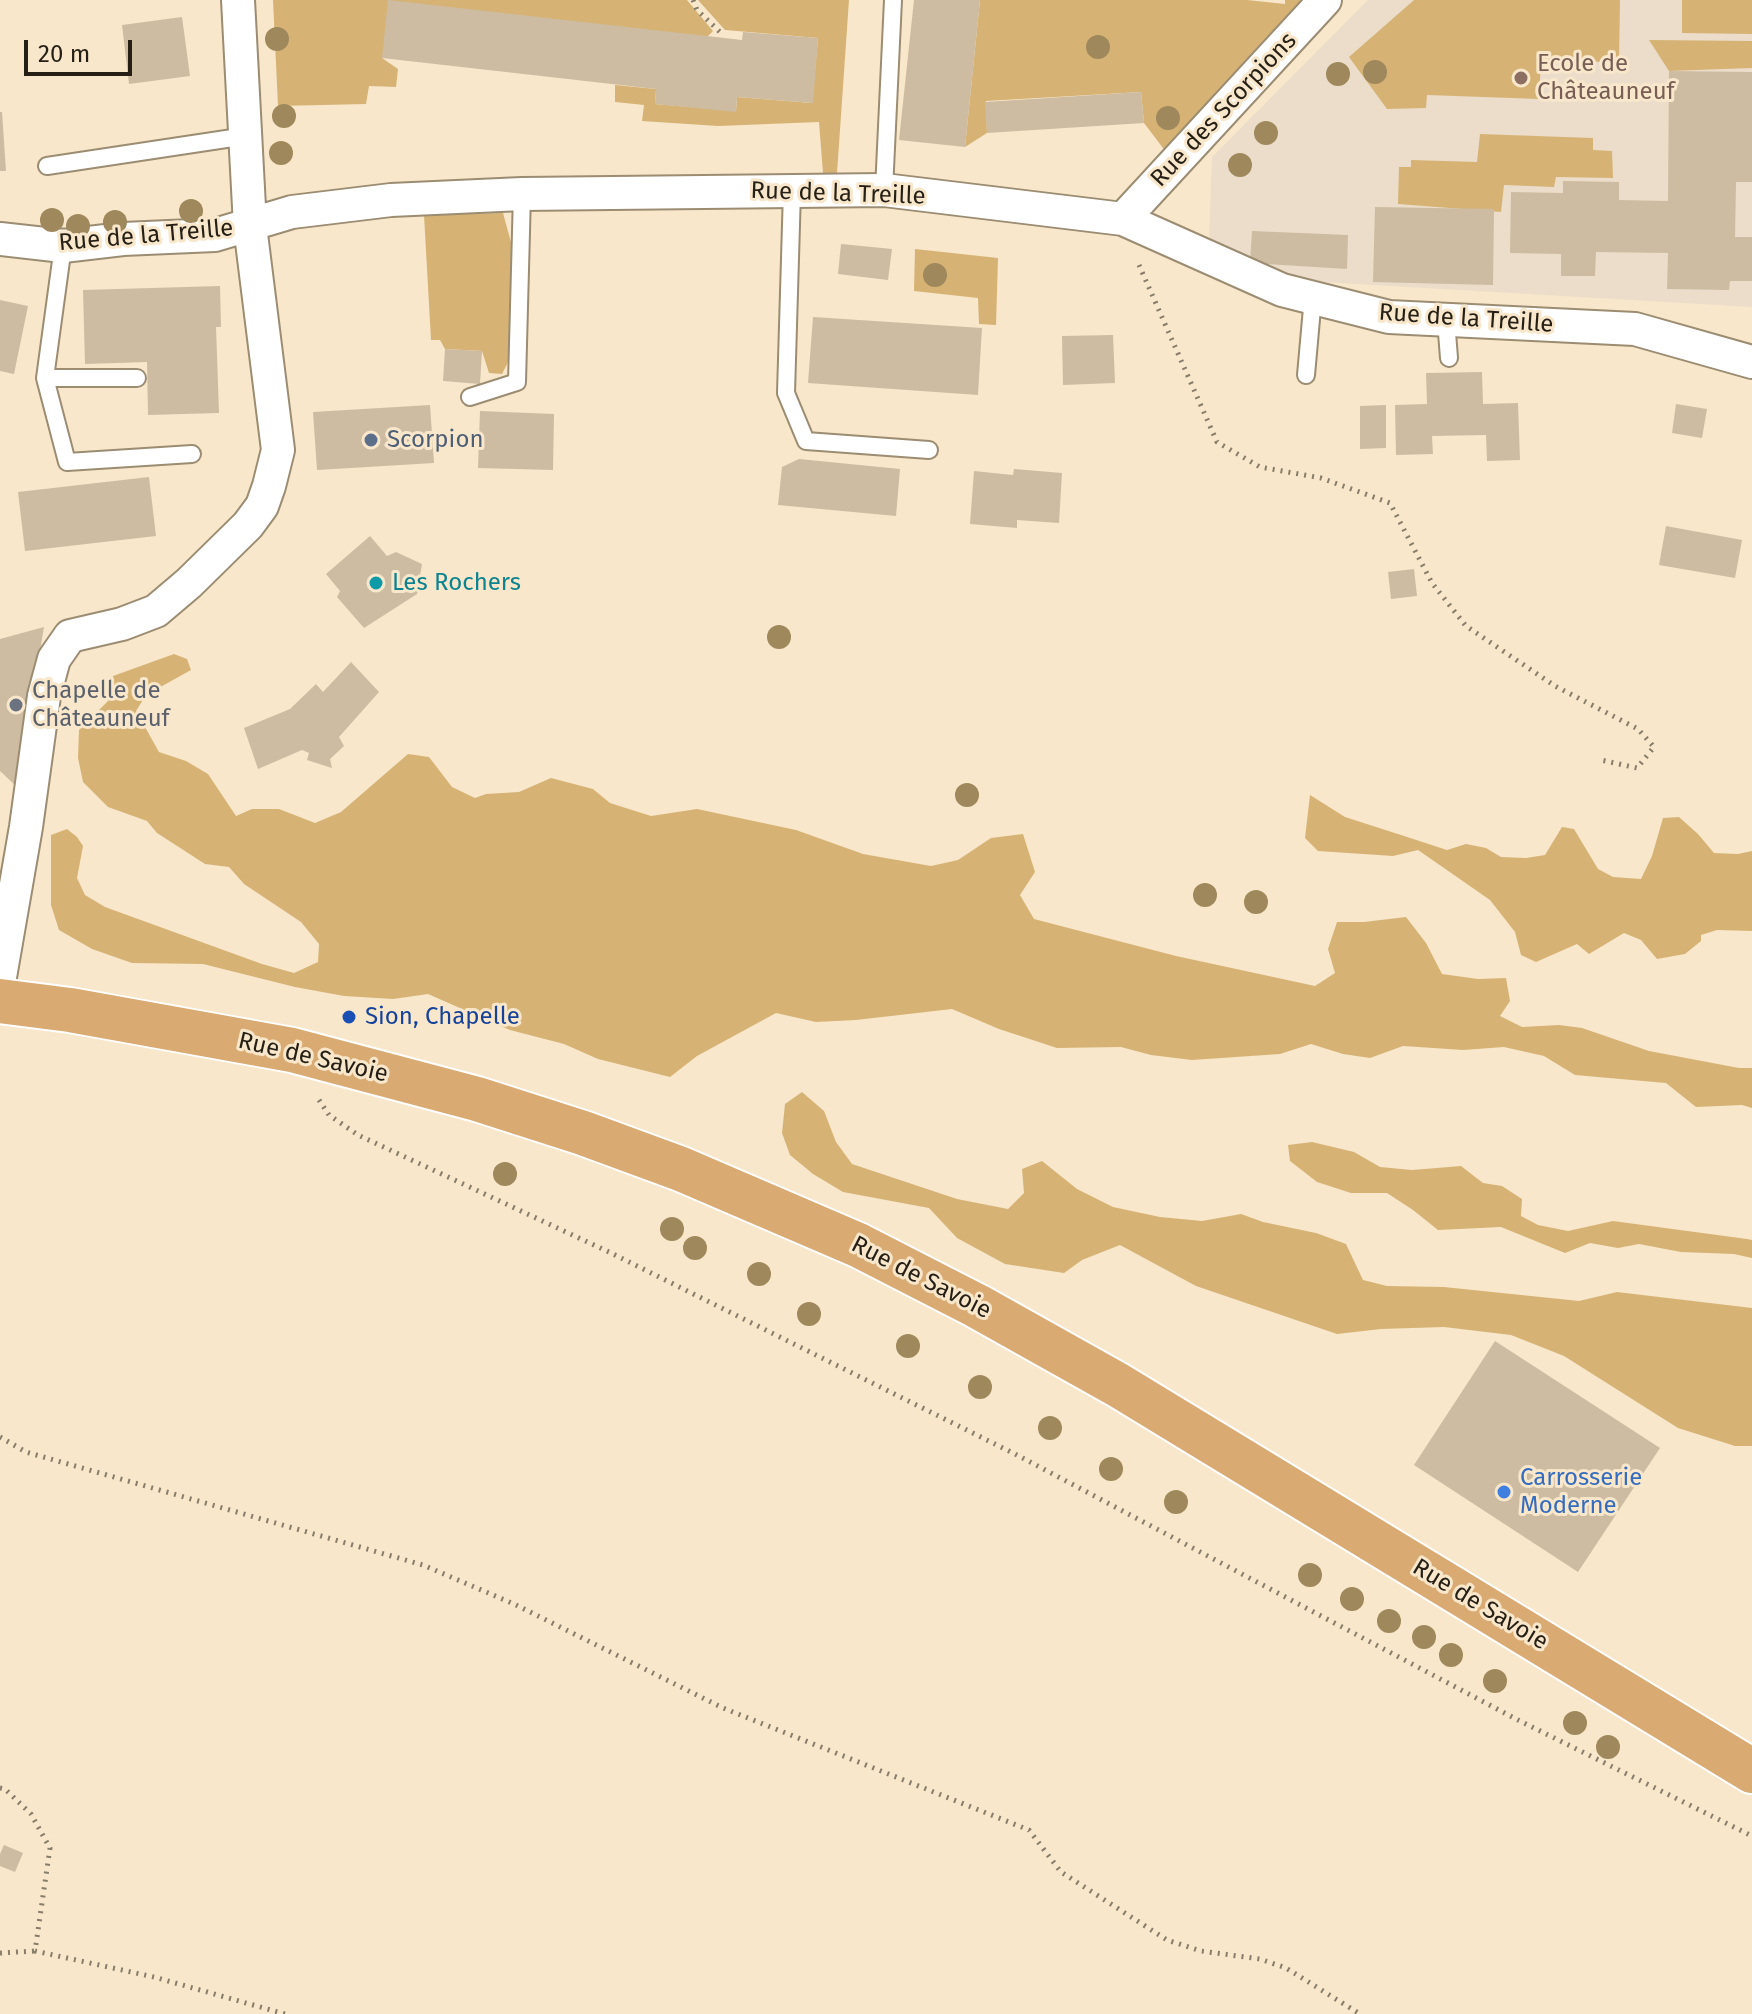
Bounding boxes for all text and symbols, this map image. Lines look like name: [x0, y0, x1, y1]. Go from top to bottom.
scale bar: [28, 24, 136, 74]
street label: Rue des Scorpions: [1145, 27, 1303, 193]
text: 20 m: [38, 40, 90, 68]
place label: Ecole de Châteauneuf: [1537, 50, 1675, 106]
marker: Ecole de Châteauneuf: [1512, 69, 1530, 87]
street label: Rue de la Treille: [750, 177, 926, 211]
street label: Rue de la Treille: [58, 214, 234, 258]
street label: Rue de la Treille: [1378, 299, 1554, 339]
place label: Scorpion: [387, 426, 483, 454]
marker: Scorpion: [362, 431, 380, 449]
place label: Les Rochers: [392, 569, 521, 597]
marker: Les Rochers: [367, 574, 385, 592]
place label: Chapelle de Châteauneuf: [32, 677, 170, 733]
marker: Chapelle de Châteauneuf: [7, 696, 25, 714]
place label: Sion, Chapelle: [365, 1003, 520, 1031]
marker: Sion, Chapelle: [340, 1008, 358, 1026]
street label: Rue de Savoie: [235, 1027, 391, 1089]
street label: Rue de Savoie: [846, 1230, 996, 1326]
place label: Carrosserie Moderne: [1520, 1464, 1642, 1520]
marker: Carrosserie Moderne: [1495, 1483, 1513, 1501]
street label: Rue de Savoie: [1407, 1553, 1553, 1657]

